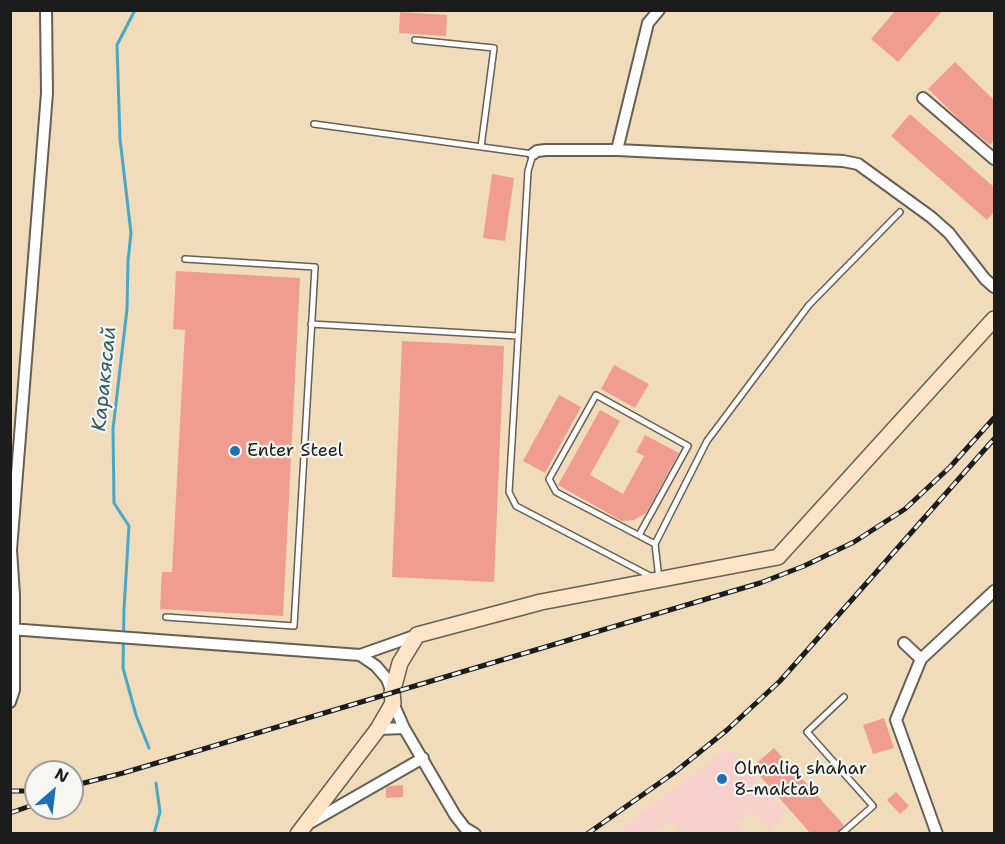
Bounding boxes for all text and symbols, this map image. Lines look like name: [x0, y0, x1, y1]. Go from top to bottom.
water label: Каракясай: [88, 325, 122, 433]
place label: Enter Steel: [247, 440, 343, 462]
marker: Enter Steel: [228, 444, 242, 458]
place label: Olmaliq shahar 8-maktab: [734, 758, 867, 800]
north arrow: [24, 760, 84, 820]
text: N: [51, 763, 72, 788]
marker: Olmaliq shahar 8-maktab: [715, 772, 729, 786]

